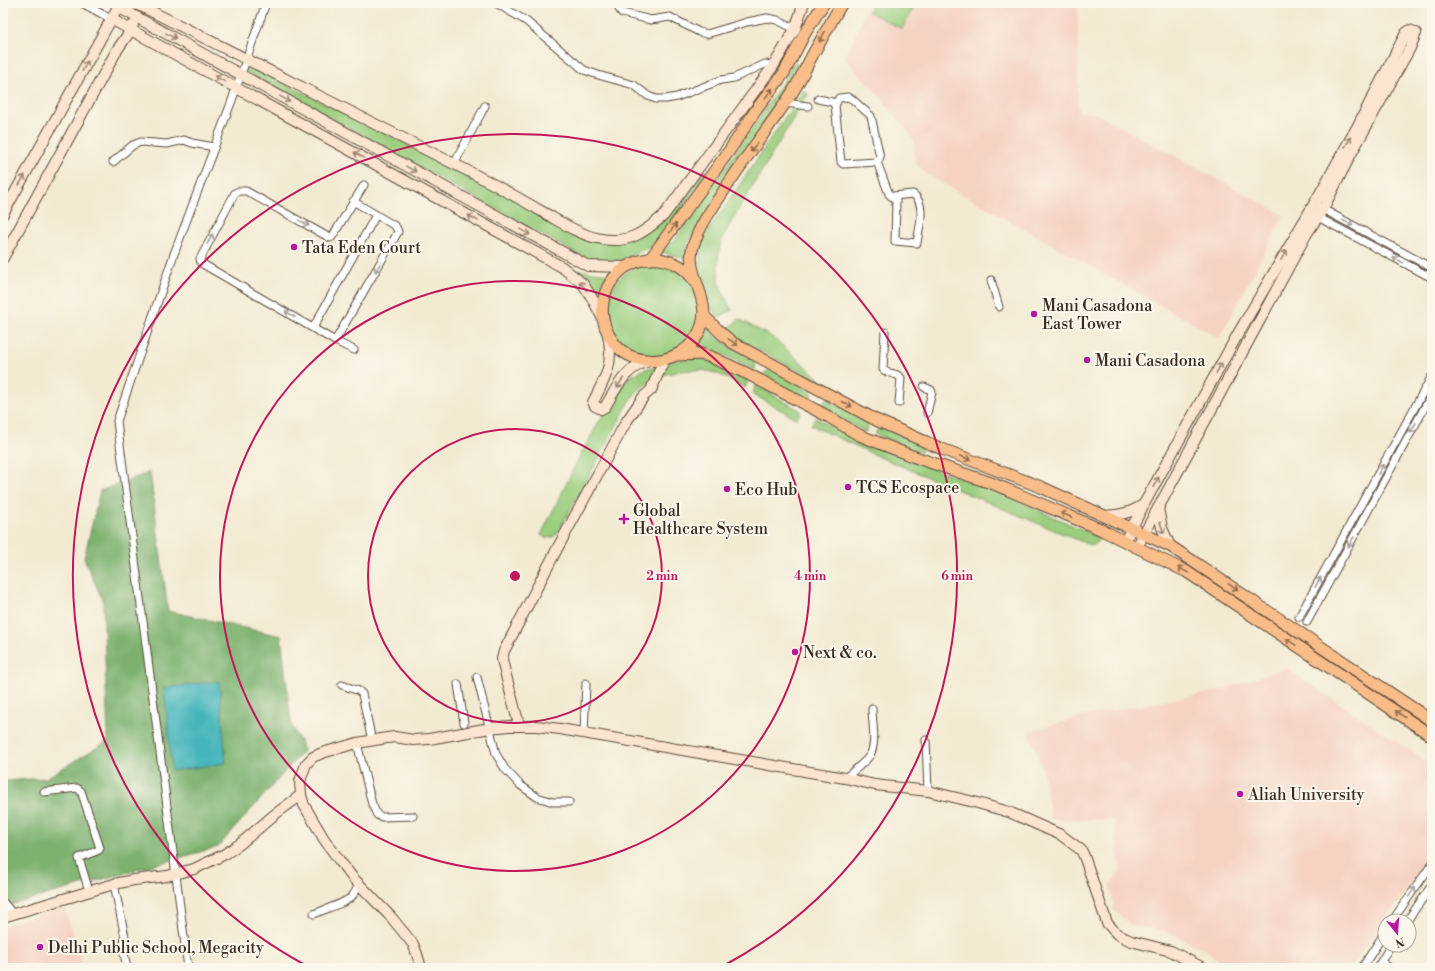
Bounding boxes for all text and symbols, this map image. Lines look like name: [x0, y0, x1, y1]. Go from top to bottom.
one-way arrow: [818, 31, 826, 43]
one-way arrow: [165, 33, 177, 41]
one-way arrow: [81, 60, 89, 72]
one-way arrow: [215, 75, 227, 83]
one-way arrow: [765, 88, 773, 99]
one-way arrow: [279, 96, 291, 104]
one-way arrow: [1344, 136, 1352, 148]
one-way arrow: [750, 141, 758, 152]
one-way arrow: [353, 151, 365, 159]
one-way arrow: [405, 165, 417, 173]
one-way arrow: [18, 174, 26, 186]
one-way arrow: [467, 214, 479, 222]
one-way arrow: [1342, 219, 1354, 227]
one-way arrow: [297, 220, 309, 228]
one-way arrow: [669, 222, 677, 233]
one-way arrow: [518, 228, 530, 236]
one-way arrow: [207, 233, 214, 245]
place label: Tata Eden Court: [302, 238, 421, 258]
marker: Tata Eden Court: [289, 242, 299, 252]
one-way arrow: [1280, 249, 1288, 261]
one-way arrow: [1392, 256, 1404, 263]
one-way arrow: [374, 261, 382, 273]
one-way arrow: [578, 281, 587, 291]
place label: Mani Casadona East Tower: [1042, 296, 1153, 334]
marker: Mani Casadona East Tower: [1029, 309, 1039, 319]
one-way arrow: [284, 310, 296, 318]
one-way arrow: [727, 338, 738, 346]
place label: Mani Casadona: [1095, 351, 1206, 371]
marker: Mani Casadona: [1082, 355, 1092, 365]
one-way arrow: [1216, 362, 1223, 374]
one-way arrow: [616, 377, 624, 388]
one-way arrow: [841, 401, 853, 409]
one-way arrow: [1409, 422, 1417, 434]
one-way arrow: [959, 454, 971, 462]
one-way arrow: [1377, 463, 1385, 475]
one-way arrow: [1153, 476, 1161, 488]
place label: TCS Ecospace: [856, 478, 959, 498]
place label: Eco Hub: [735, 480, 797, 500]
marker: TCS Ecospace: [843, 482, 853, 492]
marker: Eco Hub: [722, 484, 732, 494]
place label: Global Healthcare System: [633, 501, 768, 539]
one-way arrow: [1060, 511, 1072, 518]
marker: Global Healthcare System: [618, 513, 630, 525]
one-way arrow: [1159, 521, 1167, 533]
one-way arrow: [1346, 536, 1354, 548]
one-way arrow: [1178, 566, 1190, 573]
centre of rings: [508, 569, 522, 583]
text: 2 min: [646, 569, 678, 584]
text: 4 min: [794, 569, 827, 584]
text: 6 min: [941, 569, 973, 584]
one-way arrow: [1314, 577, 1322, 589]
one-way arrow: [1227, 583, 1238, 591]
one-way arrow: [1286, 638, 1297, 646]
place label: Next & co.: [803, 643, 877, 663]
marker: Next & co.: [790, 647, 800, 657]
one-way arrow: [1395, 710, 1406, 718]
place label: Aliah University: [1247, 785, 1365, 805]
marker: Aliah University: [1235, 789, 1245, 799]
one-way arrow: [1408, 887, 1416, 898]
north arrow: [1377, 913, 1417, 953]
text: N: [1393, 934, 1406, 950]
place label: Delhi Public School, Megacity: [48, 938, 264, 958]
marker: Delhi Public School, Megacity: [35, 942, 45, 952]

